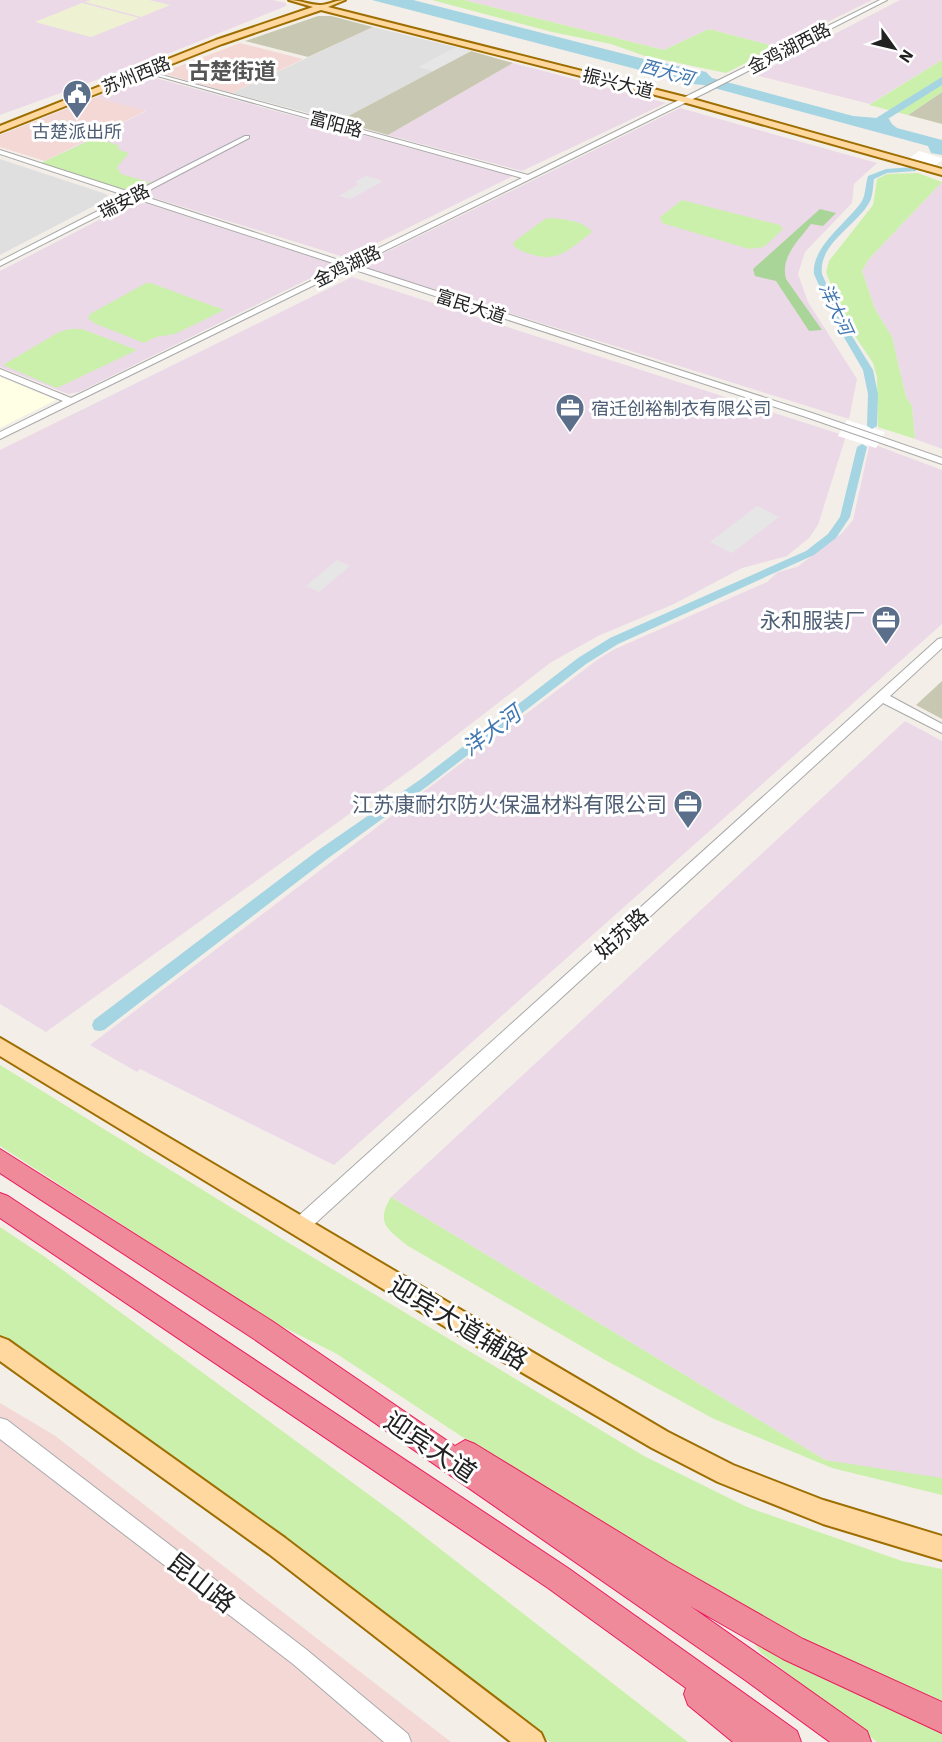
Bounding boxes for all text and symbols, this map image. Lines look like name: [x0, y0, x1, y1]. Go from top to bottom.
street label: 金鸡湖西路: [744, 17, 834, 79]
north arrow: [864, 18, 924, 78]
text: N: [895, 46, 918, 67]
street label: 苏州西路: [98, 51, 174, 99]
water label: 西大河: [638, 54, 699, 91]
district label: 古楚街道: [188, 56, 276, 85]
street label: 振兴大道: [580, 63, 656, 103]
public building icon: 古楚派出所: [61, 78, 93, 120]
street label: 富阳路: [307, 106, 365, 142]
place label: 古楚派出所: [32, 120, 122, 143]
street label: 瑞安路: [95, 178, 153, 224]
street label: 金鸡湖路: [310, 240, 384, 292]
water label: 洋大河: [814, 280, 859, 341]
street label: 富民大道: [433, 284, 509, 328]
office icon: 宿迁创裕制衣有限公司: [554, 392, 586, 434]
place label: 宿迁创裕制衣有限公司: [591, 397, 771, 420]
office icon: 永和服装厂: [870, 604, 902, 646]
place label: 永和服装厂: [760, 606, 865, 634]
water label: 洋大河: [456, 696, 529, 761]
office icon: 江苏康耐尔防火保温材料有限公司: [672, 788, 704, 830]
place label: 江苏康耐尔防火保温材料有限公司: [352, 790, 667, 818]
street label: 姑苏路: [588, 902, 654, 964]
street label: 迎宾大道辅路: [383, 1267, 535, 1377]
street label: 迎宾大道: [378, 1403, 484, 1489]
street label: 昆山路: [161, 1545, 243, 1619]

